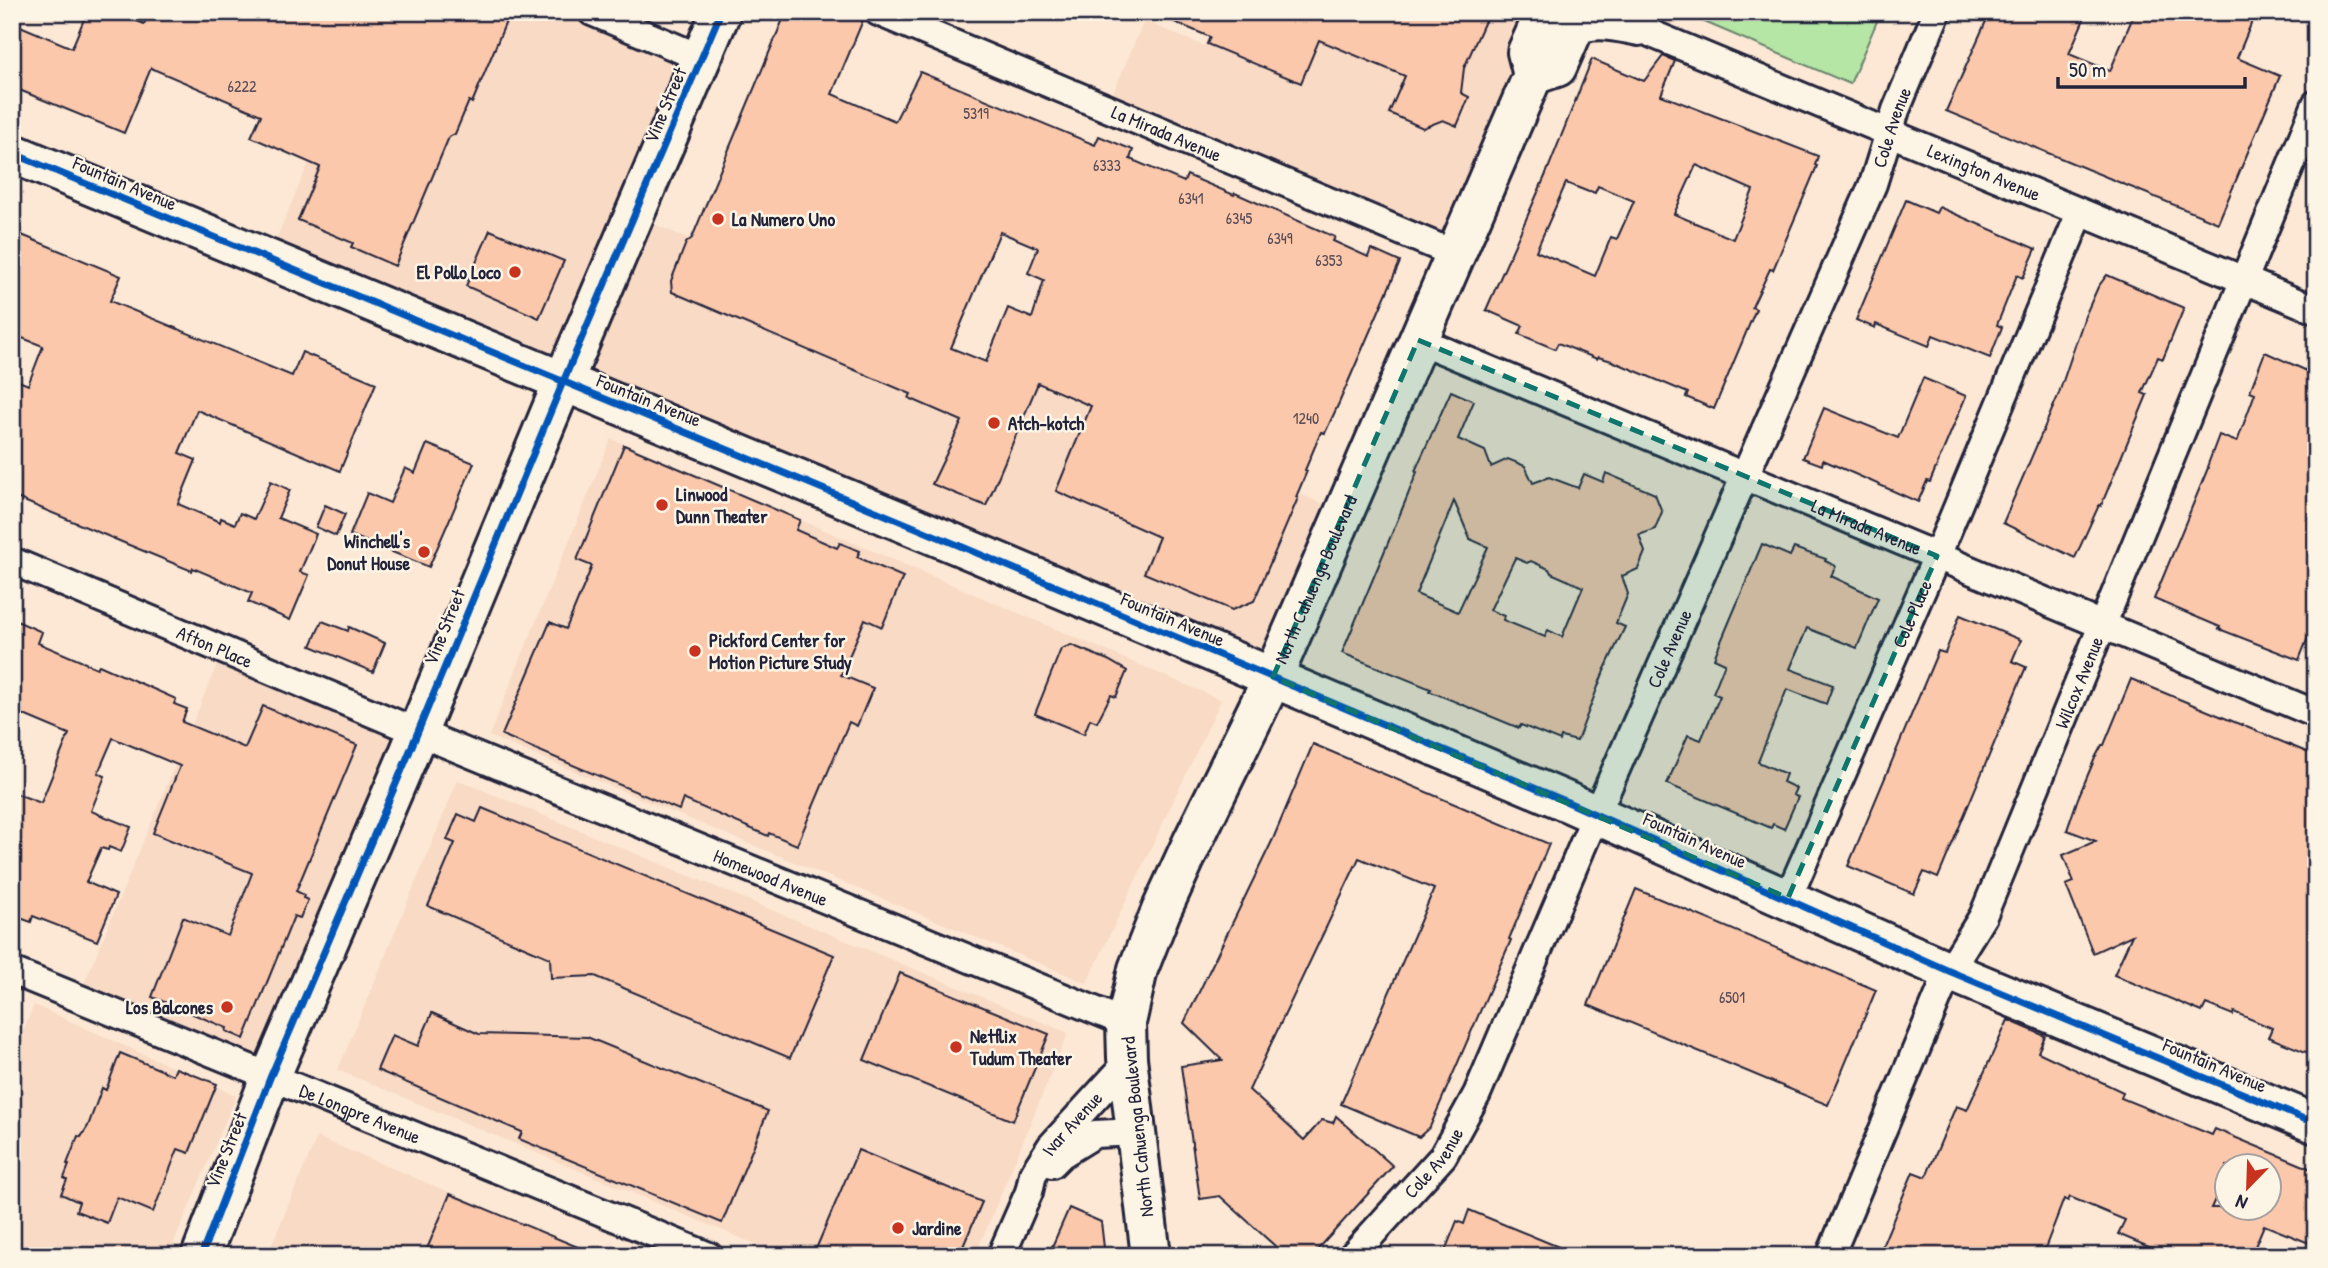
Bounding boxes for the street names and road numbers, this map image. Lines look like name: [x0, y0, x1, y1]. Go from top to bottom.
street label: Vine Street: [637, 63, 693, 147]
street label: Cole Avenue: [1866, 83, 1917, 171]
street label: La Mirada Avenue: [1108, 98, 1226, 168]
street label: Lexington Avenue: [1924, 137, 2045, 207]
street label: Fountain Avenue: [68, 149, 181, 217]
street label: Fountain Avenue: [592, 367, 705, 433]
street label: North Cahuenga Boulevard: [1267, 490, 1363, 668]
street label: La Mirada Avenue: [1808, 492, 1926, 561]
street label: Cole Place: [1886, 575, 1938, 652]
street label: Vine Street: [417, 585, 471, 669]
street label: Fountain Avenue: [1116, 585, 1229, 653]
street label: Cole Avenue: [1640, 605, 1698, 692]
street label: Afton Place: [173, 619, 257, 674]
street label: Wilcox Avenue: [2048, 632, 2109, 732]
street label: Fountain Avenue: [1638, 805, 1751, 874]
street label: Homewood Avenue: [710, 842, 832, 912]
street label: Fountain Avenue: [2158, 1031, 2271, 1099]
street label: North Cahuenga Boulevard: [1115, 1035, 1159, 1218]
street label: De Longpre Avenue: [296, 1077, 425, 1150]
street label: Ivar Avenue: [1035, 1085, 1108, 1161]
street label: Vine Street: [199, 1108, 253, 1192]
street label: Cole Avenue: [1398, 1123, 1469, 1204]

